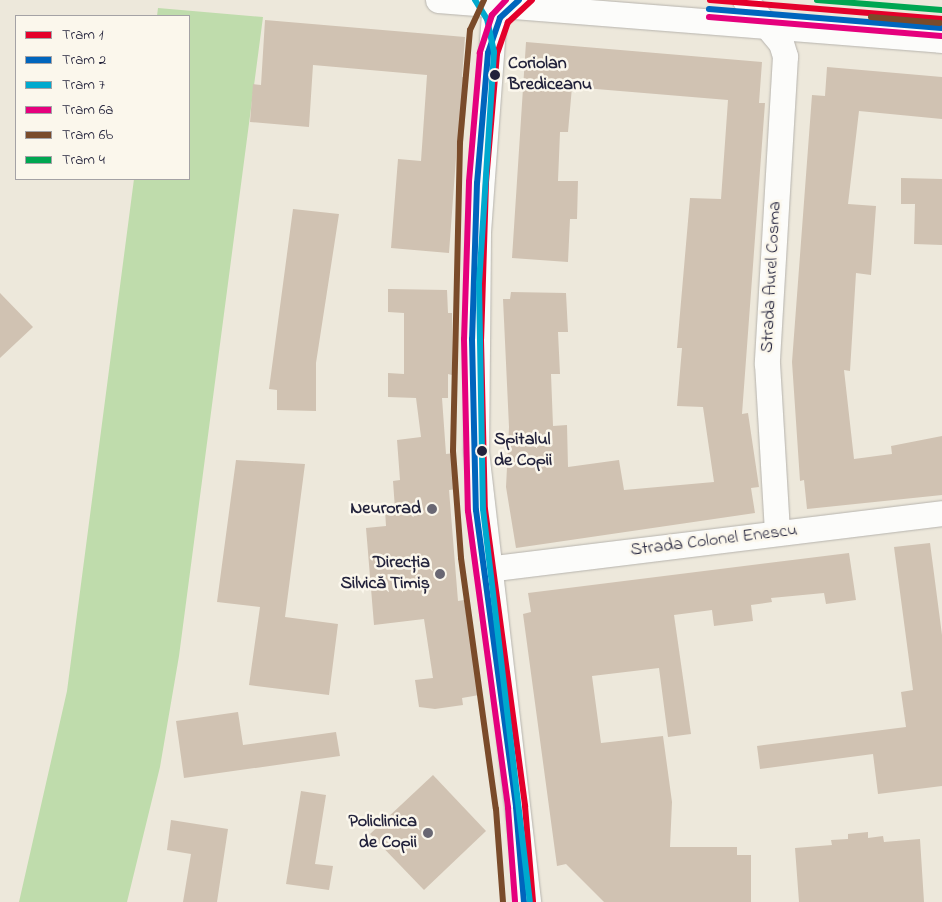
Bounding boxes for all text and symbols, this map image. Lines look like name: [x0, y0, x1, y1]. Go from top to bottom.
legend: [15, 15, 190, 180]
text: Tram 1: [62, 24, 104, 46]
text: Tram 2: [62, 49, 106, 71]
place label: Coriolan Brediceanu: [508, 54, 592, 96]
marker: Coriolan Brediceanu: [486, 66, 504, 84]
text: Tram 7: [62, 74, 105, 96]
text: Tram 6a: [62, 99, 113, 121]
text: Tram 6b: [62, 124, 113, 146]
text: Tram 4: [62, 149, 105, 171]
street label: Strada Aurel Cosma: [757, 201, 787, 353]
place label: Spitalul de Copii: [494, 430, 552, 472]
marker: Spitalul de Copii: [473, 442, 491, 460]
place label: Neurorad: [350, 498, 421, 520]
marker: Neurorad: [425, 502, 439, 516]
street label: Strada Colonel Enescu: [629, 520, 799, 562]
place label: Direcția Silvică Timiș: [340, 553, 430, 596]
marker: Direcția Silvică Timiș: [434, 568, 446, 580]
place label: Policlinica de Copii: [348, 812, 417, 854]
marker: Policlinica de Copii: [421, 826, 435, 840]

